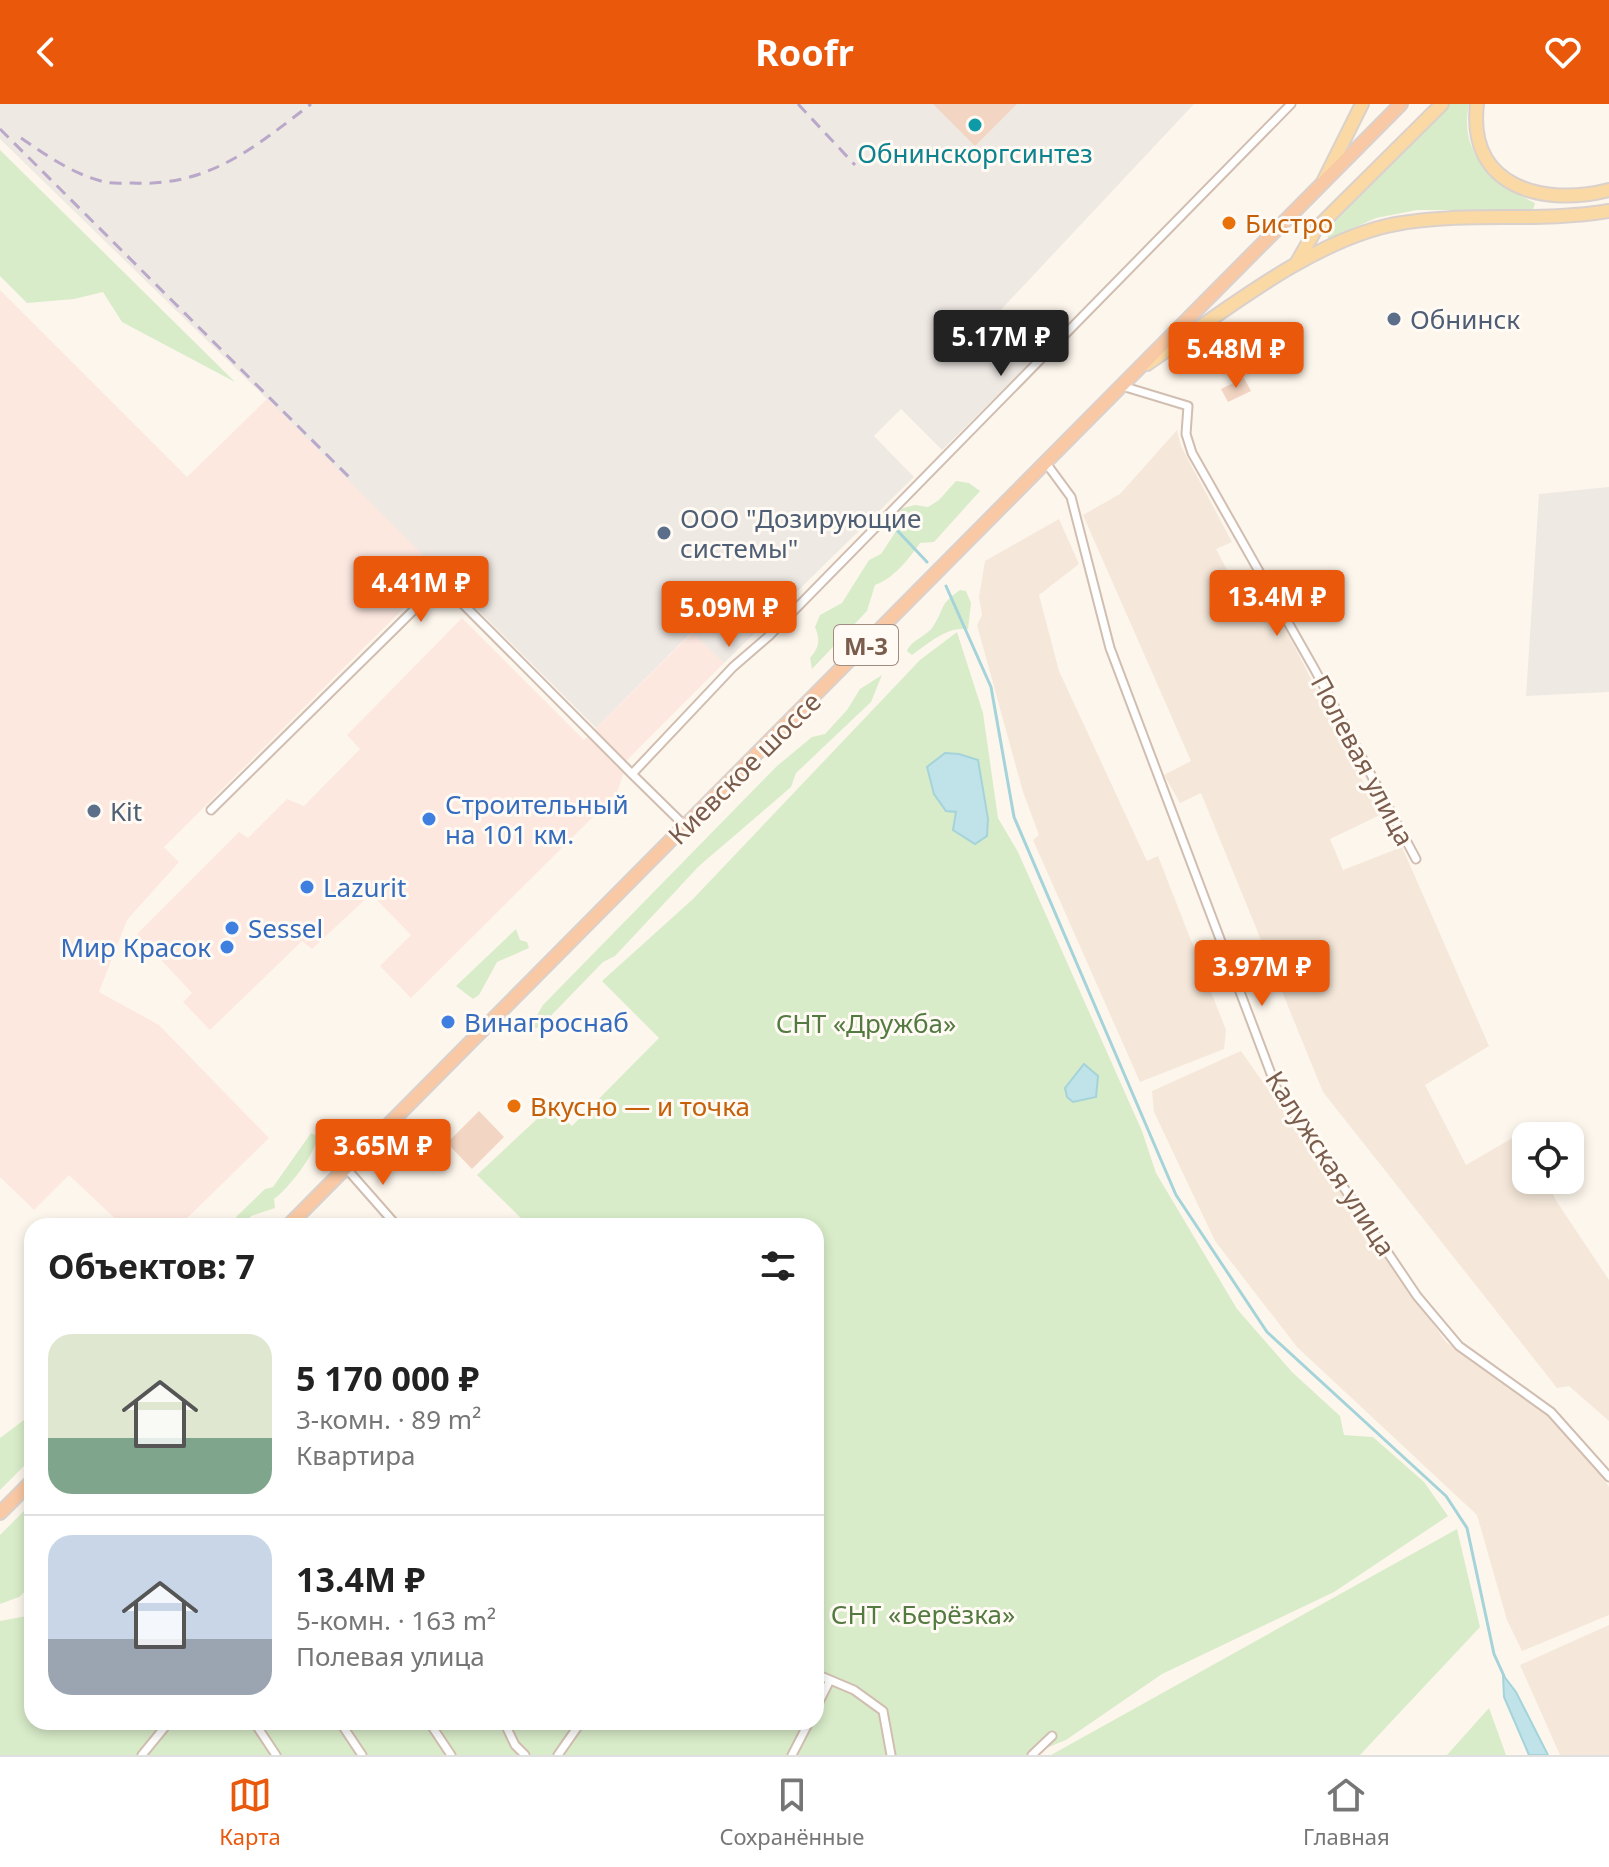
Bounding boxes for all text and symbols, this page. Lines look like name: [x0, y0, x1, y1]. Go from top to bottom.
text: Roofr: [755, 28, 854, 77]
icon: back: [24, 30, 68, 74]
icon: heart: [1541, 30, 1585, 74]
marker: Обнинскоргсинтез: [966, 116, 984, 134]
place label: Обнинскоргсинтез: [857, 135, 1093, 171]
place label: Бистро: [1245, 205, 1333, 241]
marker: Бистро: [1220, 214, 1238, 232]
place label: Обнинск: [1410, 301, 1520, 337]
pin: 5.17M ₽: [927, 310, 1075, 378]
marker: Обнинск: [1385, 310, 1403, 328]
text: 5.17M ₽: [952, 318, 1050, 354]
pin: 5.48M ₽: [1162, 322, 1310, 390]
text: 5.48M ₽: [1187, 330, 1285, 366]
place label: ООО "Дозирующие системы": [680, 500, 921, 566]
marker: ООО "Дозирующие системы": [655, 524, 673, 542]
pin: 4.41M ₽: [347, 556, 495, 624]
text: 4.41M ₽: [372, 564, 470, 600]
pin: 13.4M ₽: [1203, 570, 1351, 638]
text: 13.4M ₽: [1228, 578, 1326, 614]
pin: 5.09M ₽: [655, 581, 803, 649]
text: 5.09M ₽: [680, 589, 778, 625]
road number: М-3: [834, 625, 898, 665]
street label: Полевая улица: [1303, 668, 1423, 852]
street label: Киевское шоссе: [660, 684, 828, 852]
place label: Строительный на 101 км.: [445, 786, 629, 852]
place label: Kit: [110, 793, 142, 829]
marker: Kit: [85, 802, 103, 820]
marker: Строительный на 101 км.: [420, 810, 438, 828]
place label: Lazurit: [323, 869, 406, 905]
marker: Lazurit: [298, 878, 316, 896]
place label: Sessel: [248, 910, 323, 946]
marker: Sessel: [223, 919, 241, 937]
place label: Мир Красок: [60, 929, 211, 965]
marker: Мир Красок: [218, 938, 236, 956]
pin: 3.97M ₽: [1188, 940, 1336, 1008]
text: 3.97M ₽: [1213, 948, 1311, 984]
place label: Винагроснаб: [464, 1004, 629, 1040]
park label: СНТ «Дружба»: [776, 1005, 956, 1041]
marker: Винагроснаб: [439, 1013, 457, 1031]
street label: Калужская улица: [1258, 1063, 1404, 1263]
place label: Вкусно — и точка: [530, 1088, 750, 1124]
marker: Вкусно — и точка: [505, 1097, 523, 1115]
pin: 3.65M ₽: [309, 1119, 457, 1187]
map controls: [1512, 1122, 1584, 1194]
button: locate: [1512, 1122, 1584, 1194]
text: 3.65M ₽: [334, 1127, 432, 1163]
text: Объектов: 7: [48, 1243, 255, 1289]
icon: filters: [756, 1244, 800, 1288]
text: 5 170 000 ₽: [296, 1355, 479, 1401]
icon: home: [112, 1366, 208, 1462]
text: 3-комн. · 89 m²: [296, 1401, 481, 1437]
text: Квартира: [296, 1437, 415, 1473]
text: 13.4M ₽: [296, 1556, 425, 1602]
icon: home: [112, 1567, 208, 1663]
park label: СНТ «Берёзка»: [831, 1596, 1015, 1632]
text: 5-комн. · 163 m²: [296, 1602, 496, 1638]
text: Полевая улица: [296, 1638, 485, 1674]
tab: Карта: [219, 1773, 281, 1851]
tab: Сохранённые: [719, 1773, 864, 1851]
tab: Главная: [1303, 1773, 1390, 1851]

